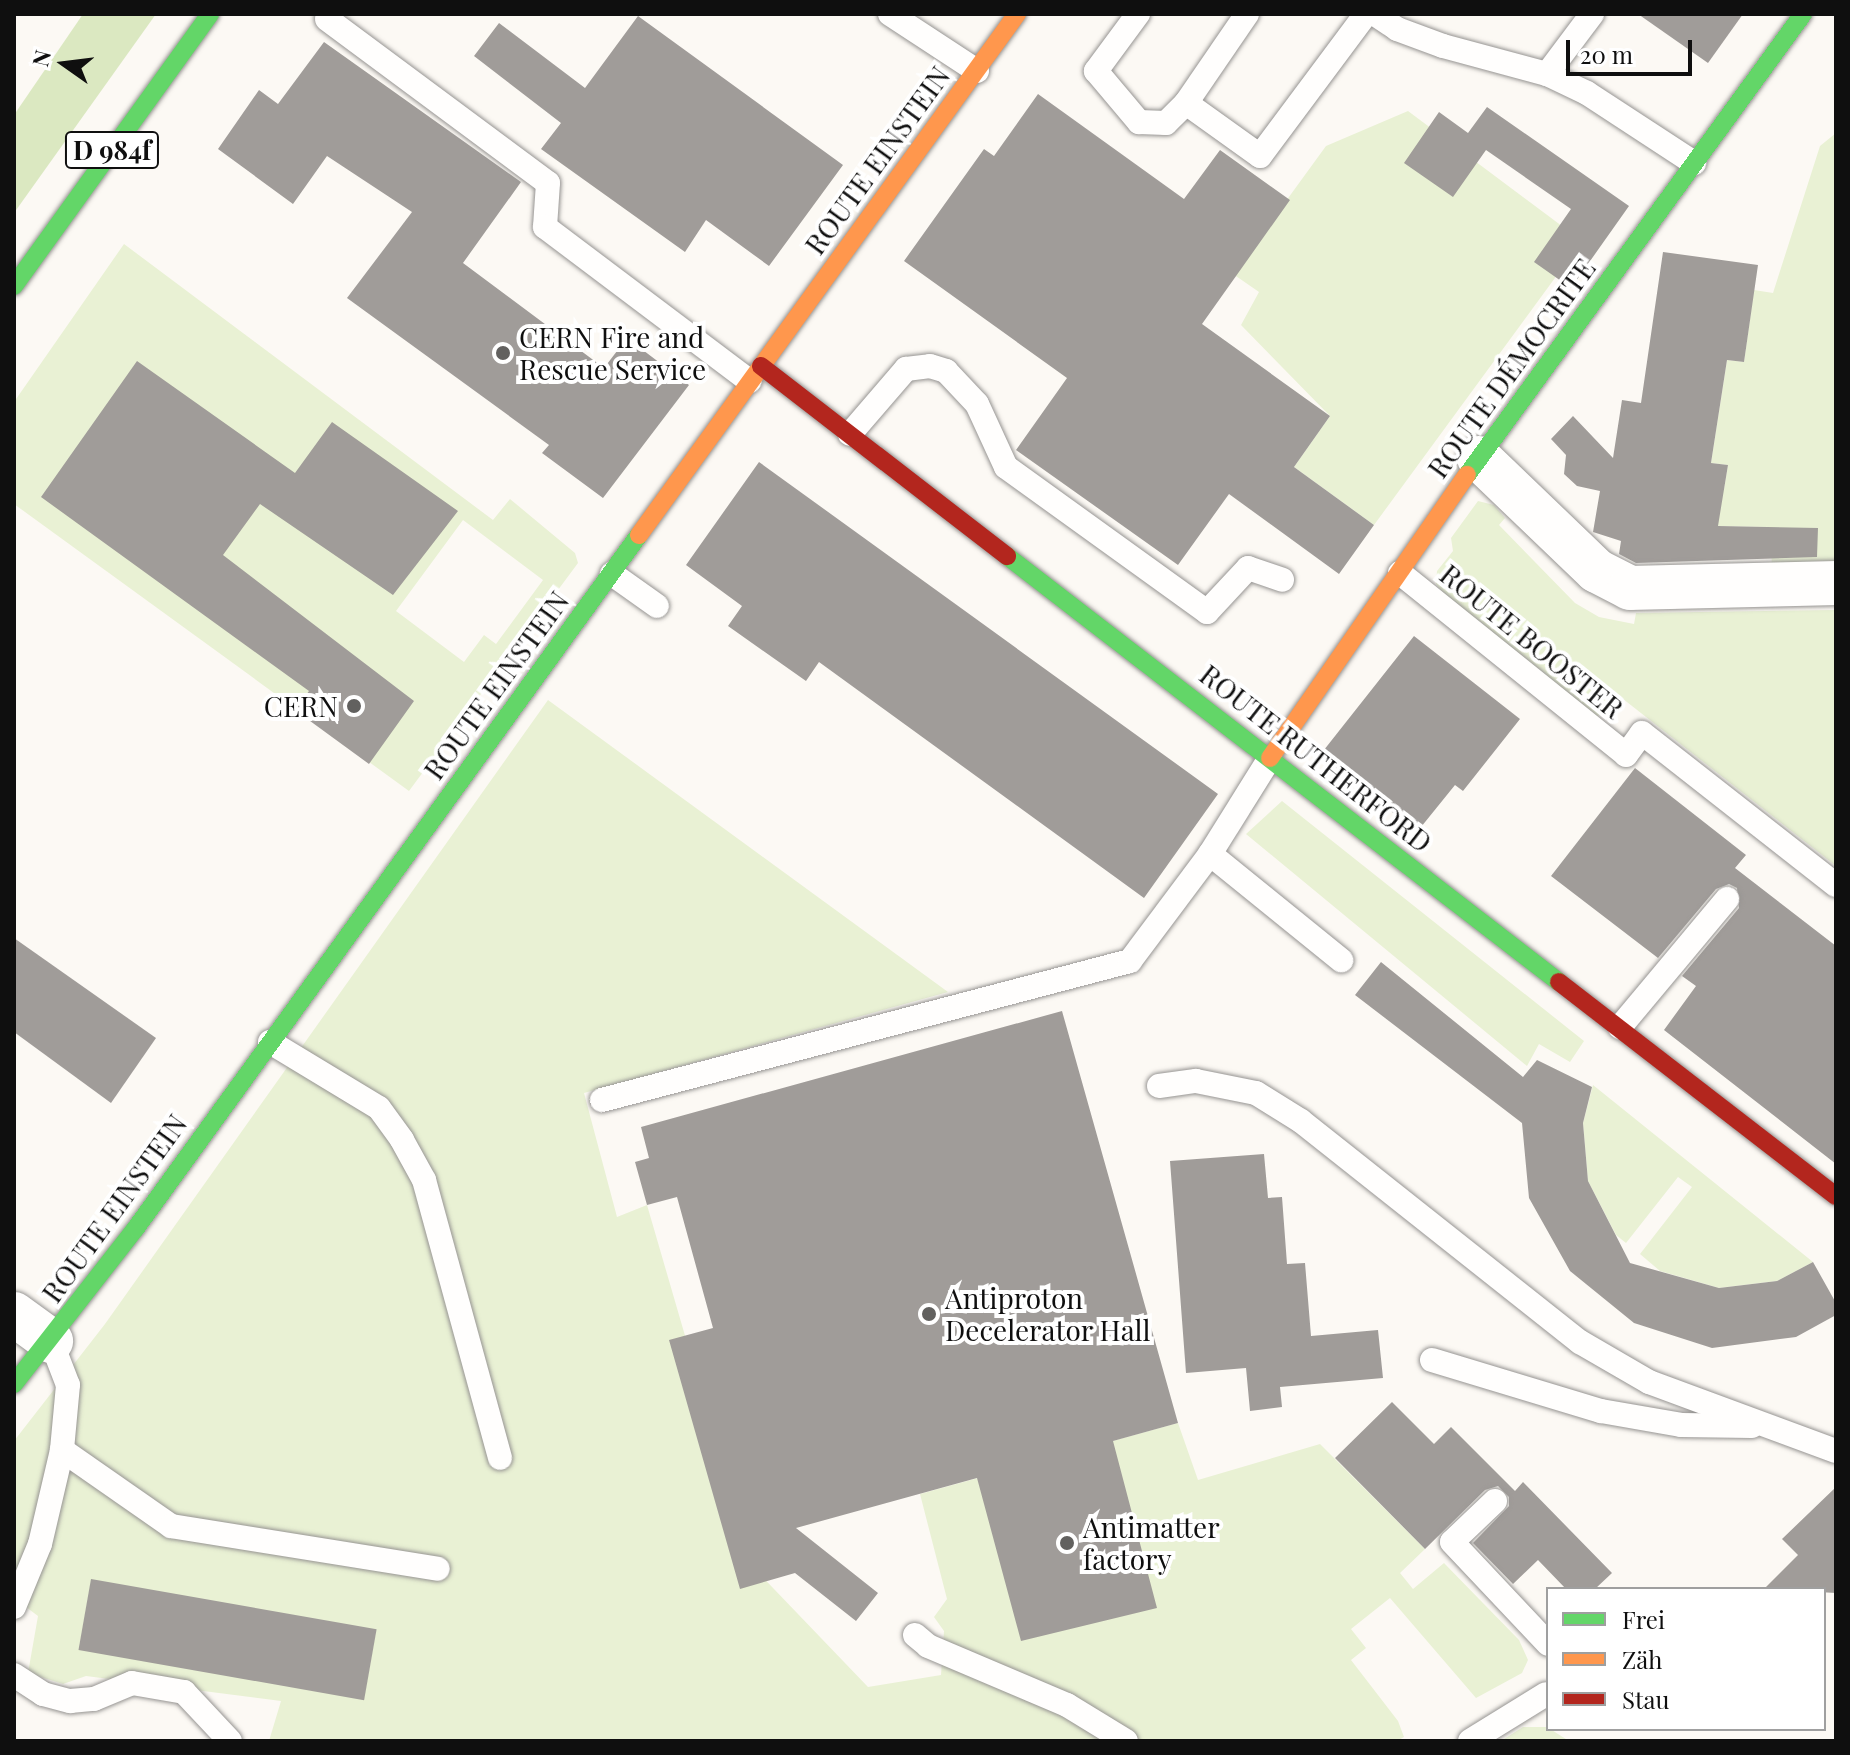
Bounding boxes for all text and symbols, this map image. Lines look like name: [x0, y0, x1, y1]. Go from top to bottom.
north arrow: [24, 24, 104, 104]
scale bar: [1570, 24, 1696, 74]
text: 20 m: [1580, 38, 1633, 70]
text: N: [24, 47, 57, 70]
street label: ROUTE EINSTEIN: [797, 59, 957, 261]
road number: D 984f: [64, 128, 160, 172]
street label: ROUTE DÉMOCRITE: [1420, 252, 1602, 484]
place label: CERN Fire and Rescue Service: [519, 320, 706, 386]
marker: CERN Fire and Rescue Service: [494, 344, 512, 362]
street label: ROUTE BOOSTER: [1434, 557, 1630, 725]
street label: ROUTE EINSTEIN: [416, 584, 576, 786]
street label: ROUTE RUTHERFORD: [1194, 657, 1438, 859]
place label: CERN: [264, 689, 338, 723]
marker: CERN: [345, 697, 363, 715]
street label: ROUTE EINSTEIN: [34, 1107, 194, 1309]
place label: Antiproton Decelerator Hall: [945, 1281, 1151, 1347]
marker: Antiproton Decelerator Hall: [920, 1305, 938, 1323]
place label: Antimatter factory: [1083, 1510, 1220, 1576]
marker: Antimatter factory: [1058, 1534, 1076, 1552]
legend: [1546, 1587, 1826, 1731]
text: Frei: [1622, 1603, 1665, 1635]
text: Zäh: [1622, 1643, 1662, 1675]
text: Stau: [1622, 1683, 1669, 1715]

